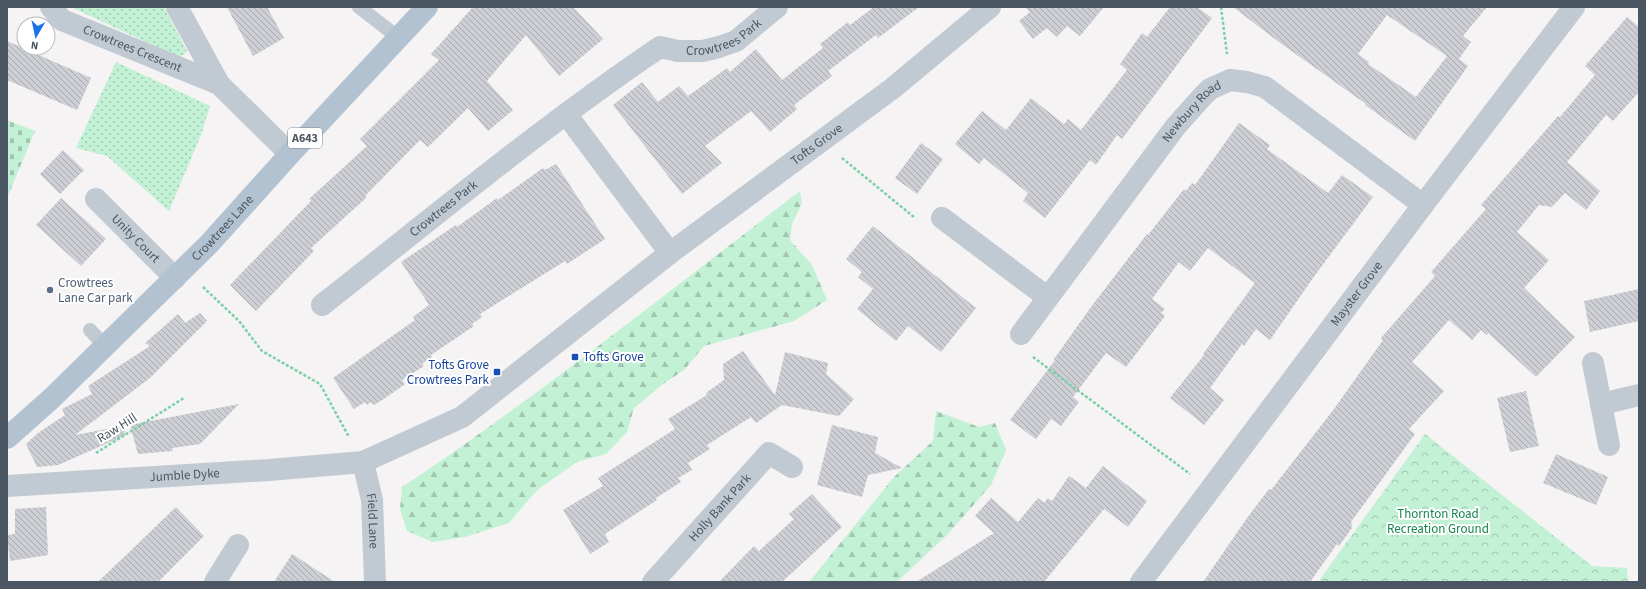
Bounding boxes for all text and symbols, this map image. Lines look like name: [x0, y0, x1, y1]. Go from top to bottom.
street label: Crowtrees Park: [686, 14, 766, 60]
north arrow: [16, 16, 56, 56]
street label: Crowtrees Crescent: [80, 20, 185, 77]
text: N: [30, 37, 39, 53]
street label: Newbury Road: [1158, 76, 1224, 146]
street label: Tofts Grove: [787, 119, 846, 170]
road number: A643: [288, 128, 322, 148]
street label: Crowtrees Park: [406, 176, 482, 241]
street label: Crowtrees Lane: [187, 191, 258, 265]
street label: Unity Court: [107, 210, 164, 267]
street label: Mayster Grove: [1326, 258, 1387, 330]
place label: Crowtrees Lane Car park: [58, 274, 133, 307]
marker: Crowtrees Lane Car park: [45, 285, 55, 295]
place label: Tofts Grove: [583, 348, 644, 366]
marker: Tofts Grove: [570, 352, 580, 362]
place label: Tofts Grove Crowtrees Park: [407, 356, 490, 389]
marker: Tofts Grove Crowtrees Park: [492, 367, 502, 377]
street label: Raw Hill: [94, 409, 140, 447]
street label: Jumble Dyke: [149, 464, 220, 486]
street label: Holly Bank Park: [685, 469, 756, 545]
street label: Field Lane: [362, 491, 383, 549]
park label: Thornton Road Recreation Ground: [1387, 505, 1489, 538]

